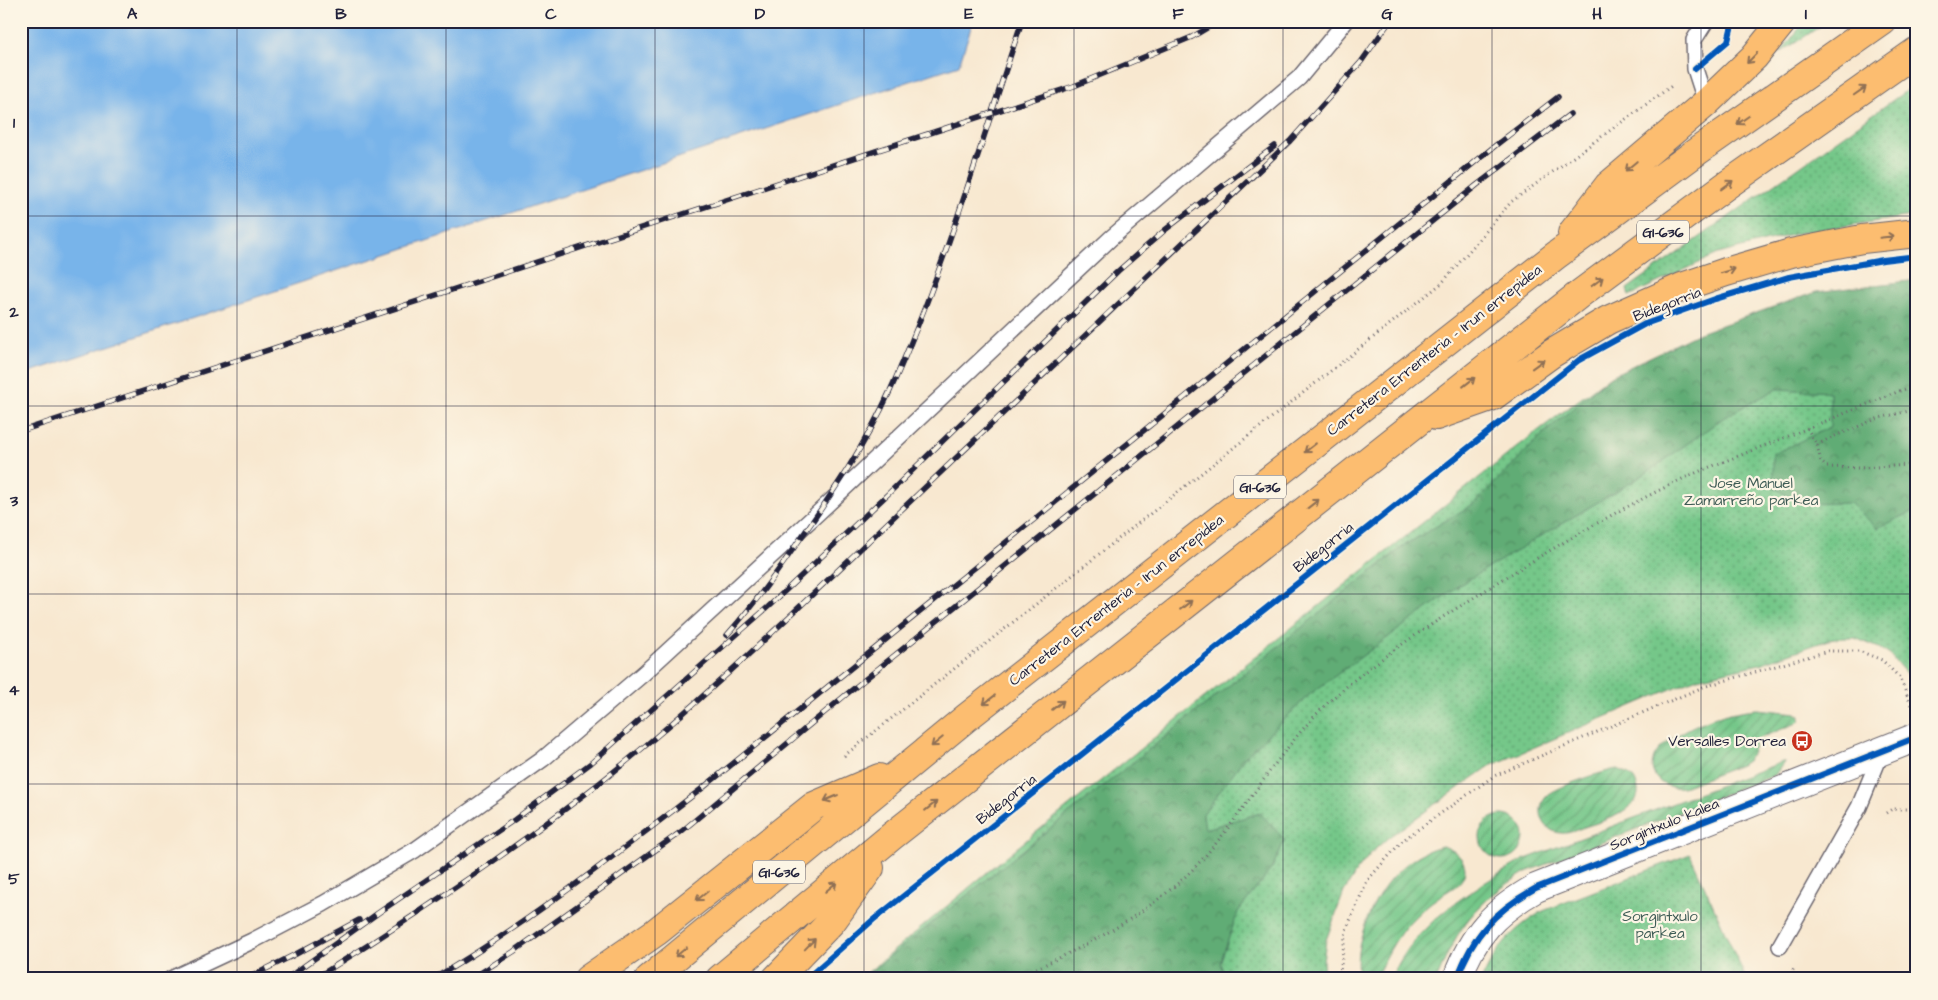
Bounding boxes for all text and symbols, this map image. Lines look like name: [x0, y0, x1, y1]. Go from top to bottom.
text: A: [127, 3, 138, 25]
text: B: [335, 3, 347, 25]
text: C: [545, 3, 557, 25]
text: D: [755, 3, 766, 25]
text: E: [964, 3, 974, 25]
text: F: [1172, 3, 1184, 25]
text: G: [1381, 3, 1393, 25]
text: H: [1592, 3, 1602, 25]
text: I: [1805, 3, 1807, 25]
one-way arrow: [1746, 52, 1758, 65]
one-way arrow: [1853, 86, 1867, 96]
text: 1: [13, 112, 16, 134]
one-way arrow: [1736, 115, 1750, 125]
one-way arrow: [1624, 161, 1637, 172]
one-way arrow: [1720, 180, 1734, 190]
road number: GI-636: [1637, 220, 1689, 243]
one-way arrow: [1878, 232, 1894, 242]
street label: Carretera Errenteria – Irun errepidea: [1322, 260, 1546, 441]
one-way arrow: [1720, 266, 1736, 276]
one-way arrow: [1590, 276, 1603, 287]
street label: Bidegorria: [1630, 282, 1705, 328]
text: 2: [8, 301, 19, 323]
one-way arrow: [1531, 358, 1544, 369]
one-way arrow: [1462, 376, 1475, 387]
one-way arrow: [1304, 443, 1317, 454]
park label: Jose Manuel Zamarreño parkea: [1684, 473, 1819, 511]
road number: GI-636: [1234, 476, 1286, 498]
text: 3: [9, 490, 19, 512]
one-way arrow: [1307, 499, 1320, 510]
street label: Carretera Errenteria – Irun errepidea: [1004, 510, 1228, 691]
street label: Bidegorria: [1289, 517, 1359, 578]
one-way arrow: [1179, 599, 1192, 610]
text: 4: [9, 679, 20, 701]
one-way arrow: [982, 695, 996, 705]
one-way arrow: [1051, 700, 1064, 711]
bus stop icon: Versalles Dorrea: [1790, 729, 1814, 753]
place label: Versalles Dorrea: [1668, 731, 1786, 752]
one-way arrow: [931, 736, 944, 747]
street label: Bidegorria: [972, 769, 1042, 830]
street label: Sorgintxulo kalea: [1606, 793, 1723, 857]
one-way arrow: [824, 794, 839, 804]
one-way arrow: [924, 801, 937, 812]
road number: GI-636: [753, 860, 805, 884]
text: 5: [8, 868, 20, 890]
one-way arrow: [824, 882, 837, 893]
one-way arrow: [696, 890, 709, 901]
park label: Sorgintxulo parkea: [1622, 906, 1698, 944]
one-way arrow: [804, 938, 816, 950]
one-way arrow: [675, 946, 688, 957]

